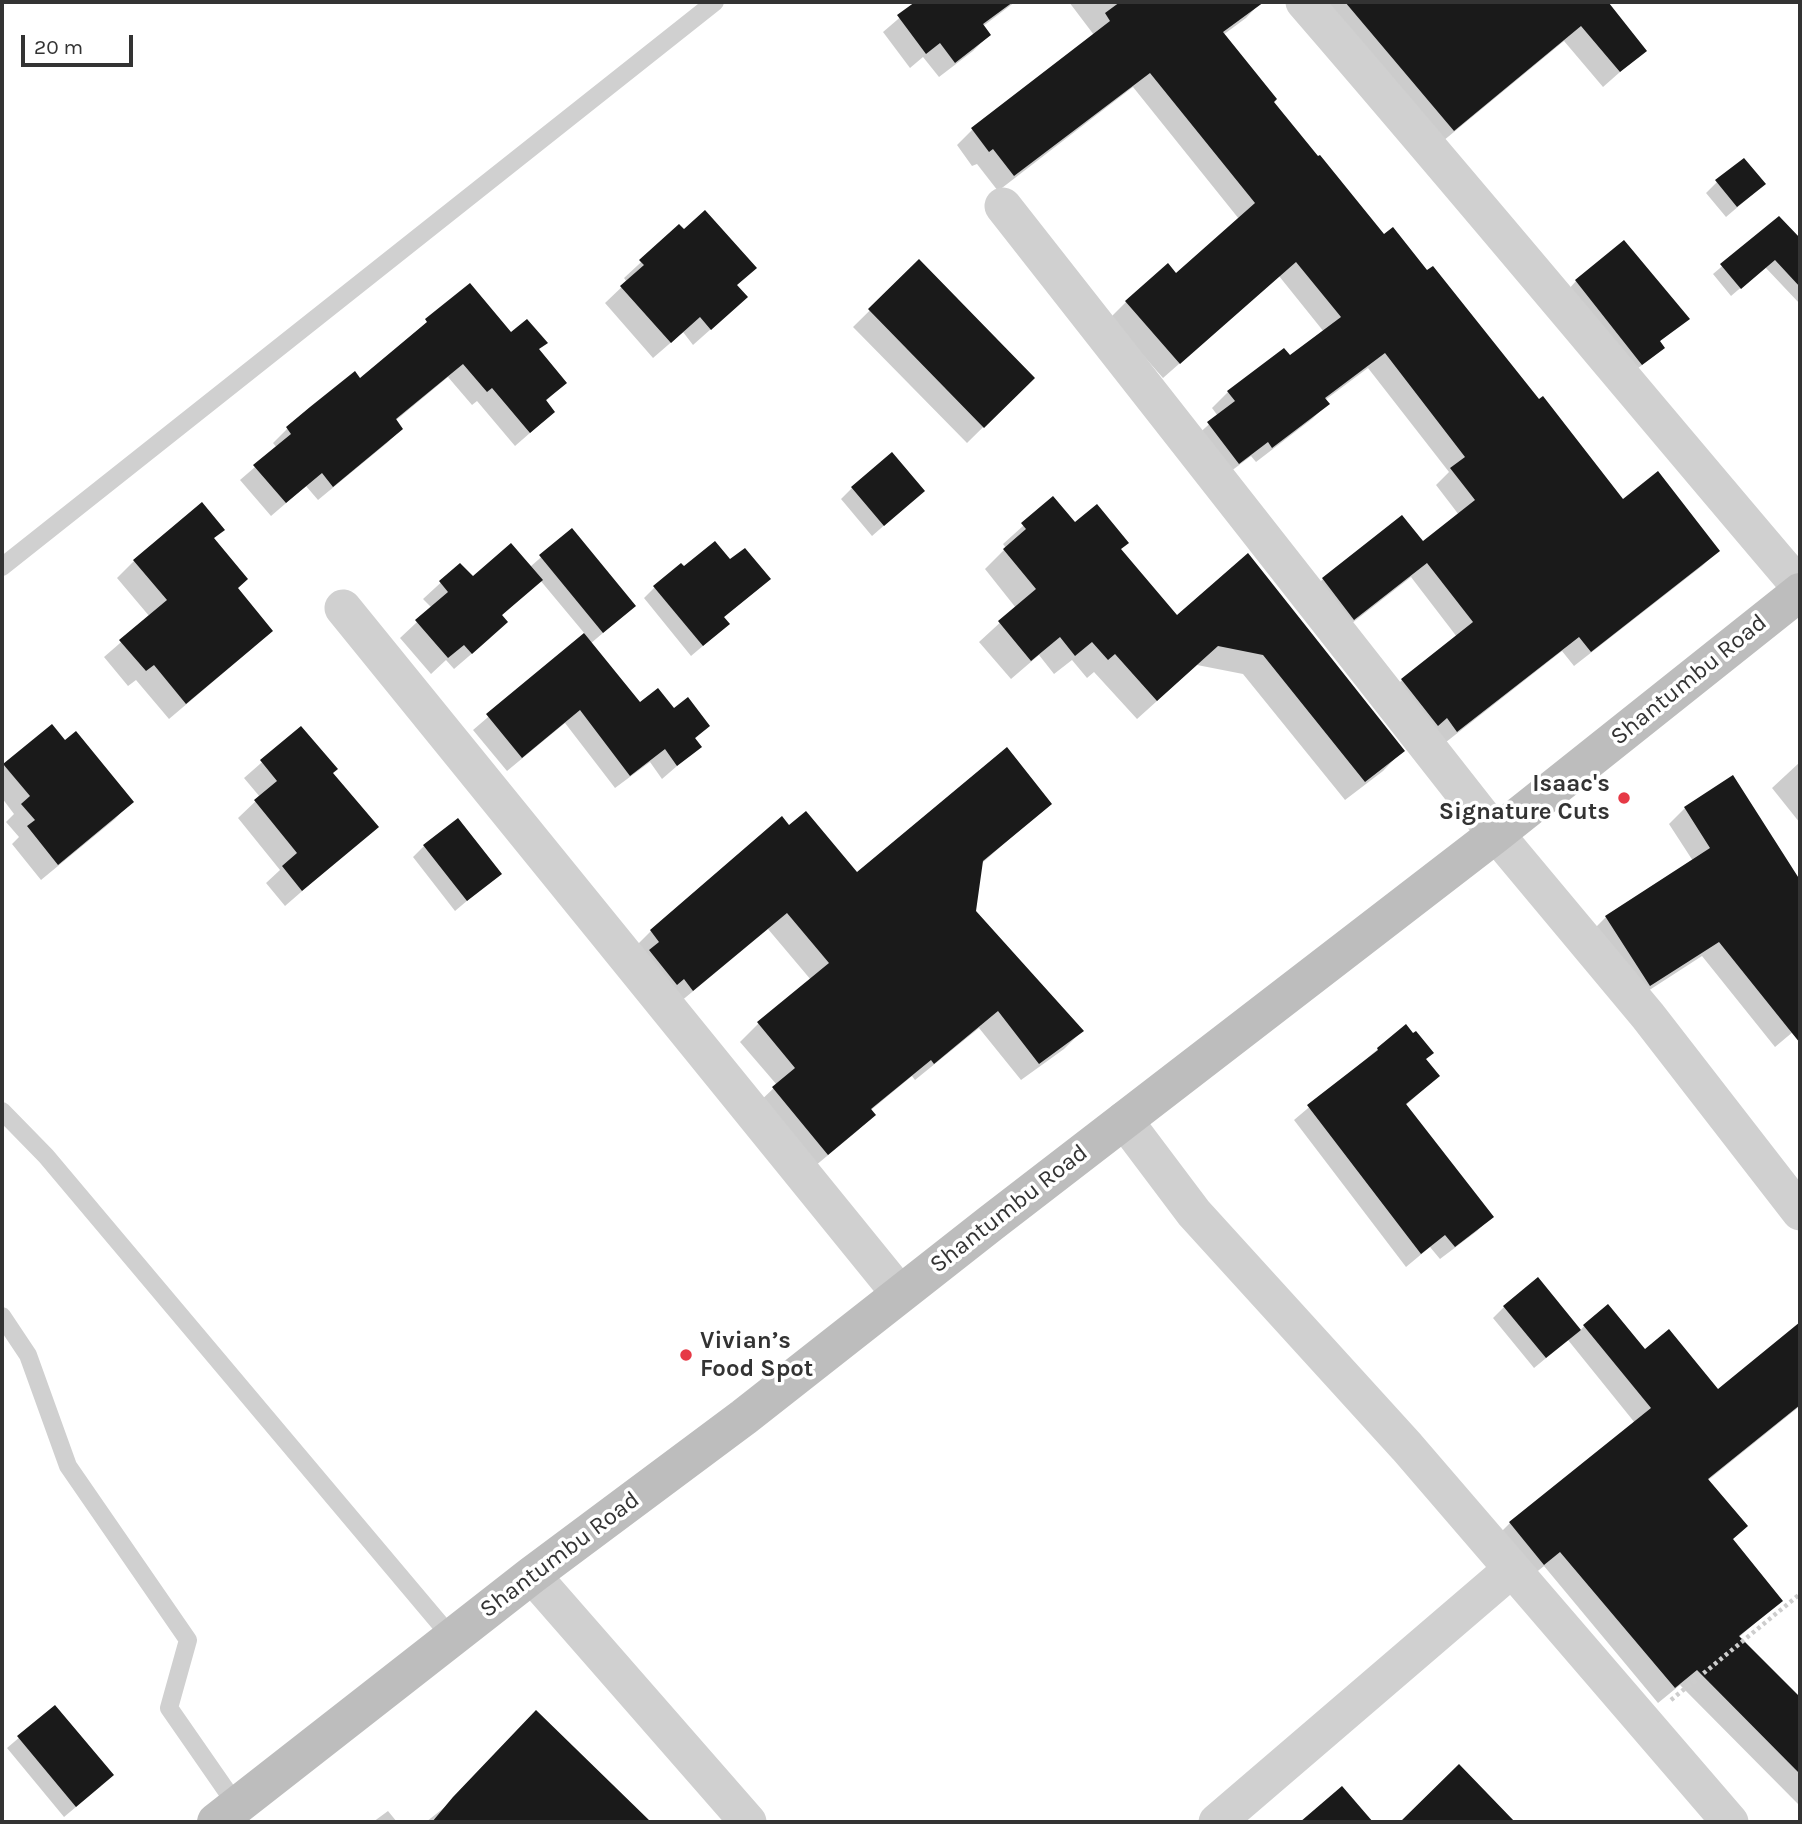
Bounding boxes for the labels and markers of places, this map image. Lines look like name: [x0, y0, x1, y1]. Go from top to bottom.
place label: Isaac's Signature Cuts: [1439, 770, 1610, 826]
marker: Isaac's Signature Cuts: [1616, 790, 1632, 806]
place label: Vivian’s Food Spot: [700, 1327, 813, 1383]
marker: Vivian’s Food Spot: [678, 1347, 694, 1363]

